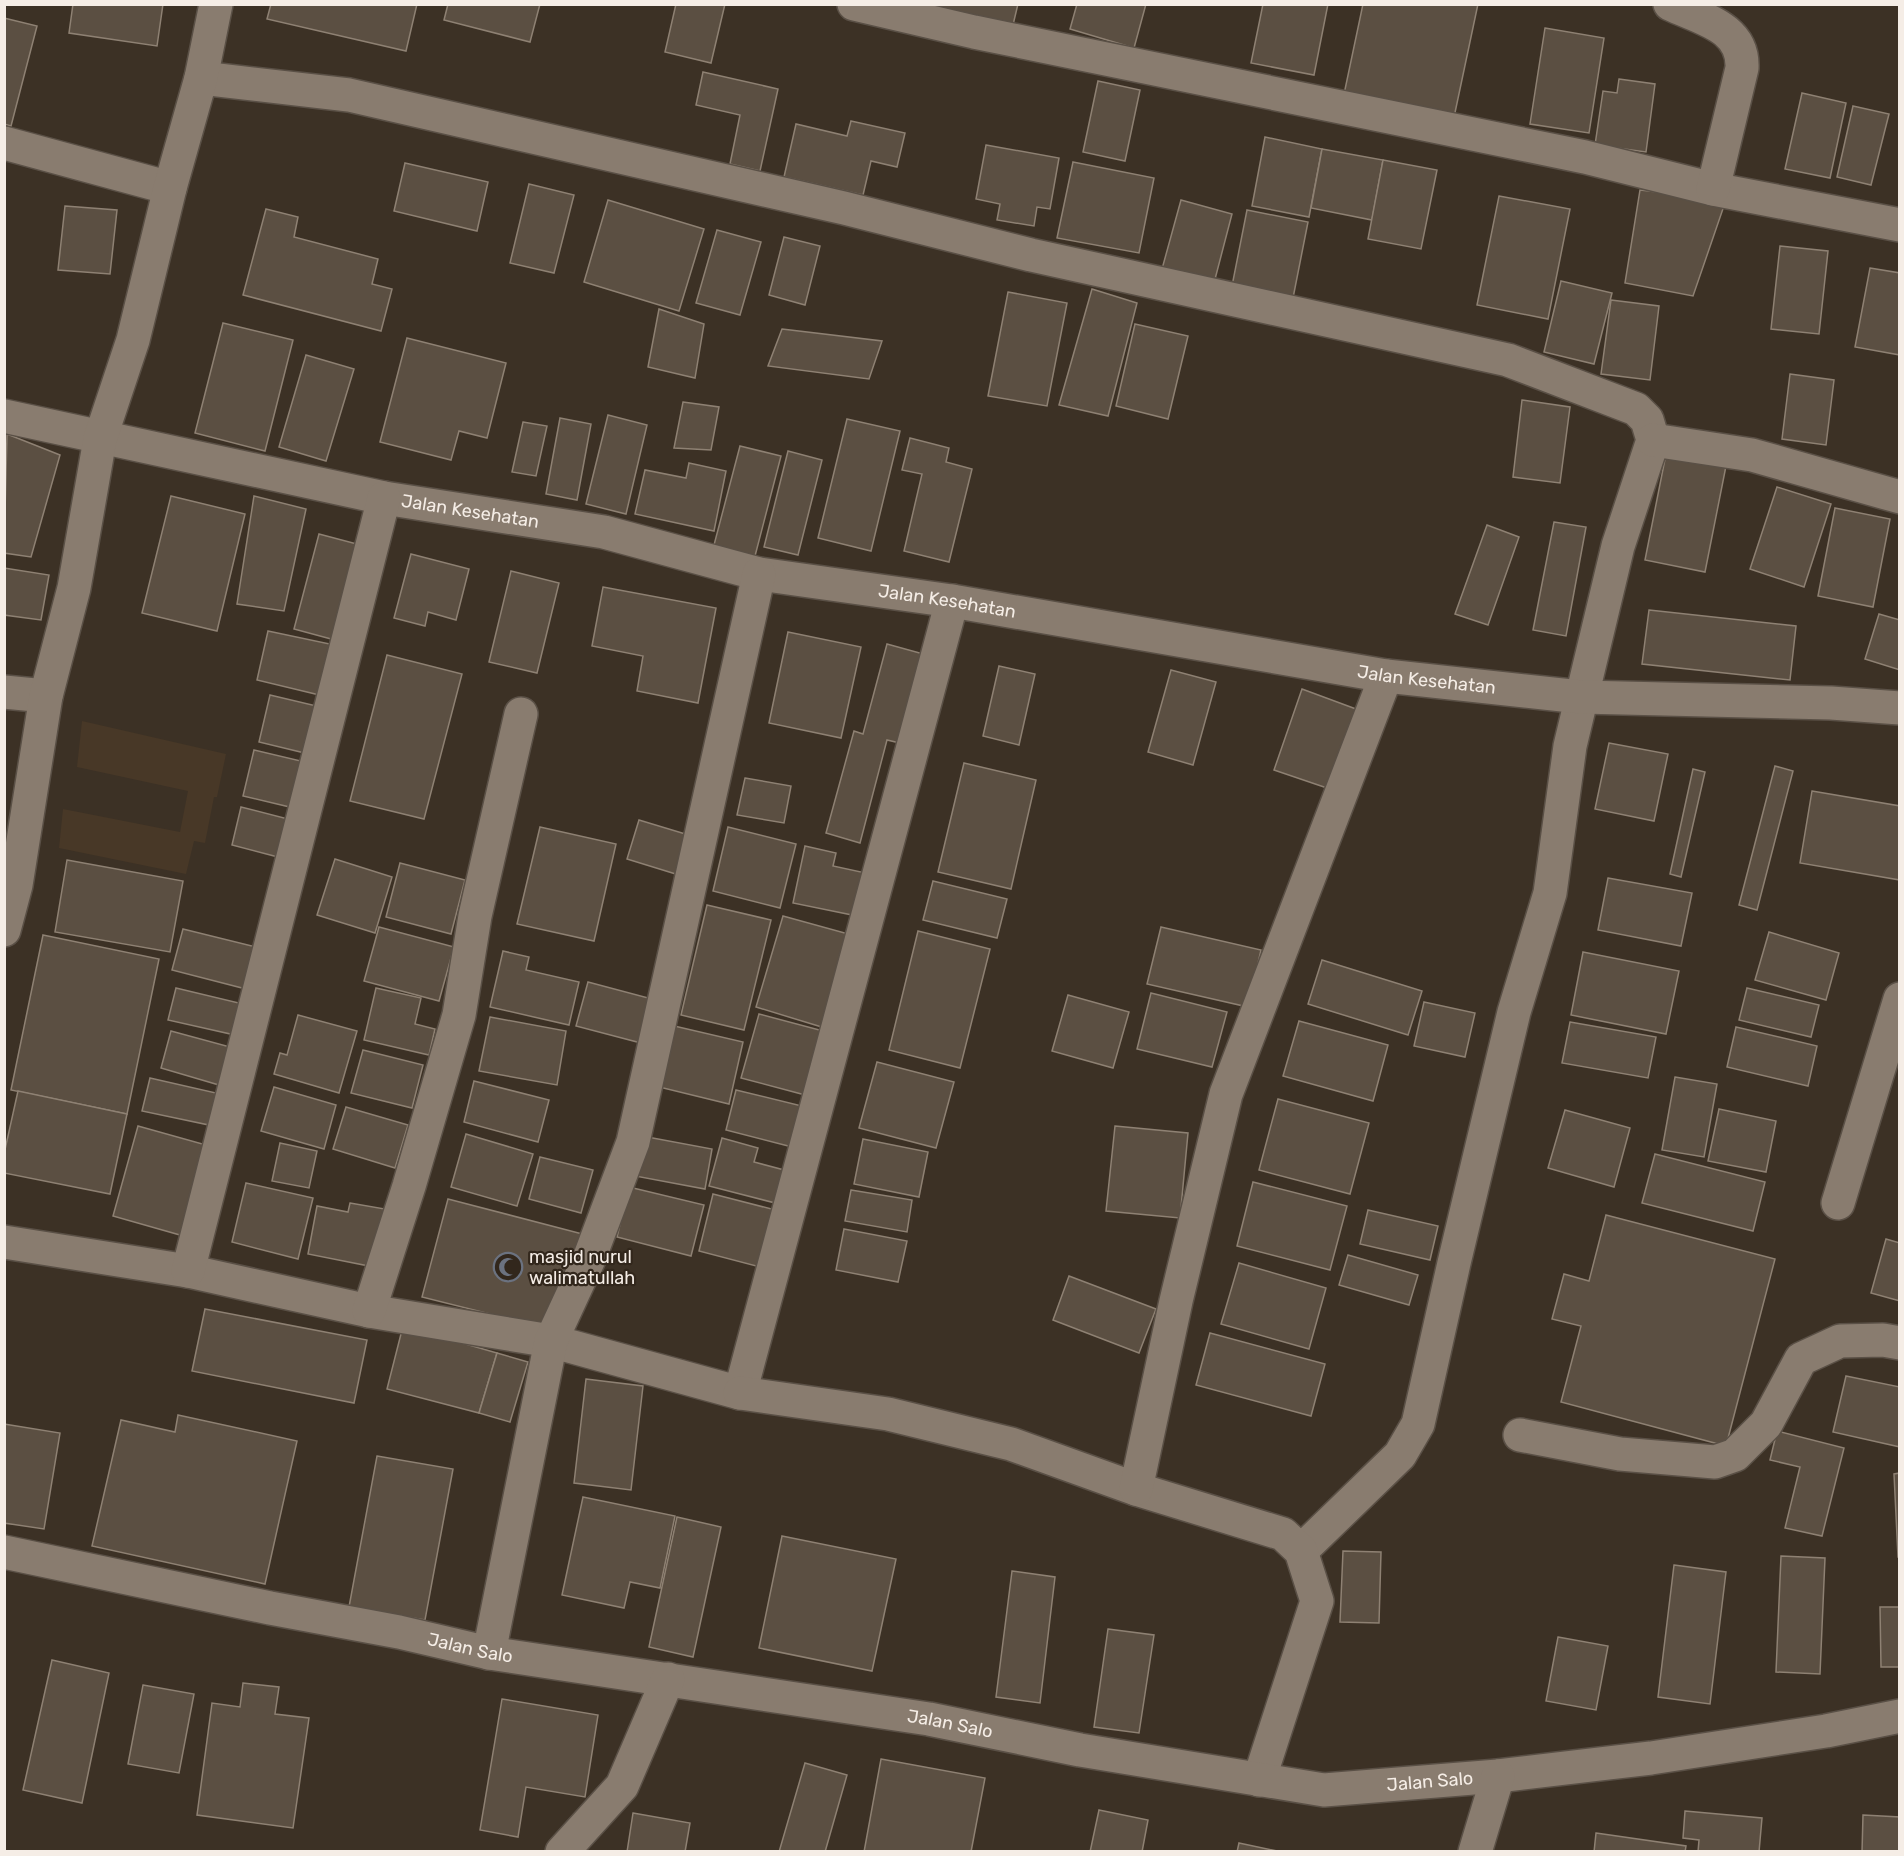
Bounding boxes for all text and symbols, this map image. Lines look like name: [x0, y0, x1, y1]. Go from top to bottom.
street label: Jalan Kesehatan: [400, 490, 541, 533]
street label: Jalan Kesehatan: [877, 580, 1018, 623]
street label: Jalan Kesehatan: [1356, 660, 1497, 699]
place label: masjid nurul walimatullah: [529, 1246, 635, 1289]
mosque icon: masjid nurul walimatullah: [492, 1251, 524, 1283]
street label: Jalan Salo: [425, 1628, 514, 1667]
street label: Jalan Salo: [906, 1705, 995, 1743]
street label: Jalan Salo: [1386, 1767, 1474, 1796]

